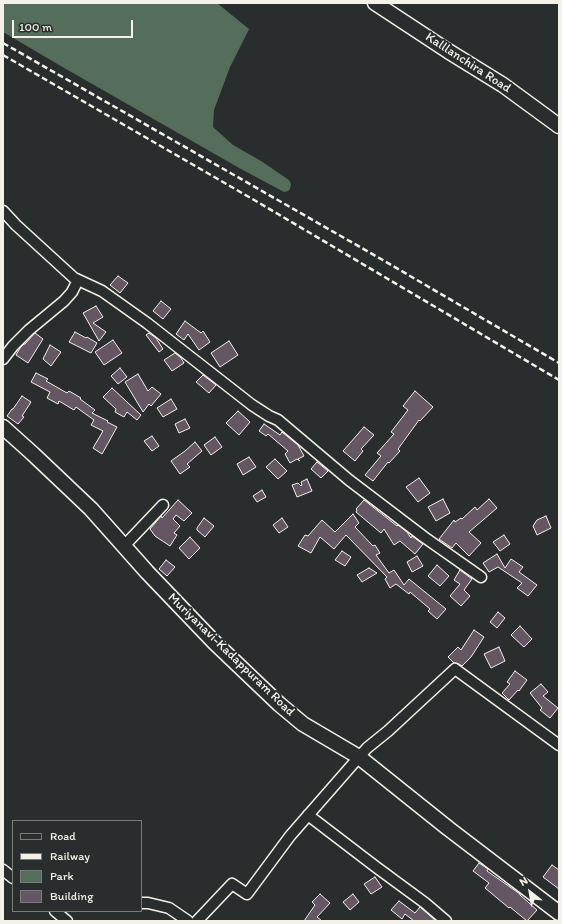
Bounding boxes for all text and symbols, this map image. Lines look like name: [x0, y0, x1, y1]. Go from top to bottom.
scale bar: [14, 12, 135, 38]
text: 100 m: [19, 20, 52, 34]
street label: Kalllanchira Road: [422, 30, 514, 96]
street label: Muriyanavi-Kadappuram Road: [164, 590, 298, 720]
legend: [12, 820, 142, 912]
text: Road: [50, 829, 76, 843]
text: Railway: [50, 849, 90, 863]
text: Park: [50, 869, 74, 883]
north arrow: [510, 872, 550, 912]
text: N: [517, 874, 530, 889]
text: Building: [50, 889, 93, 903]

